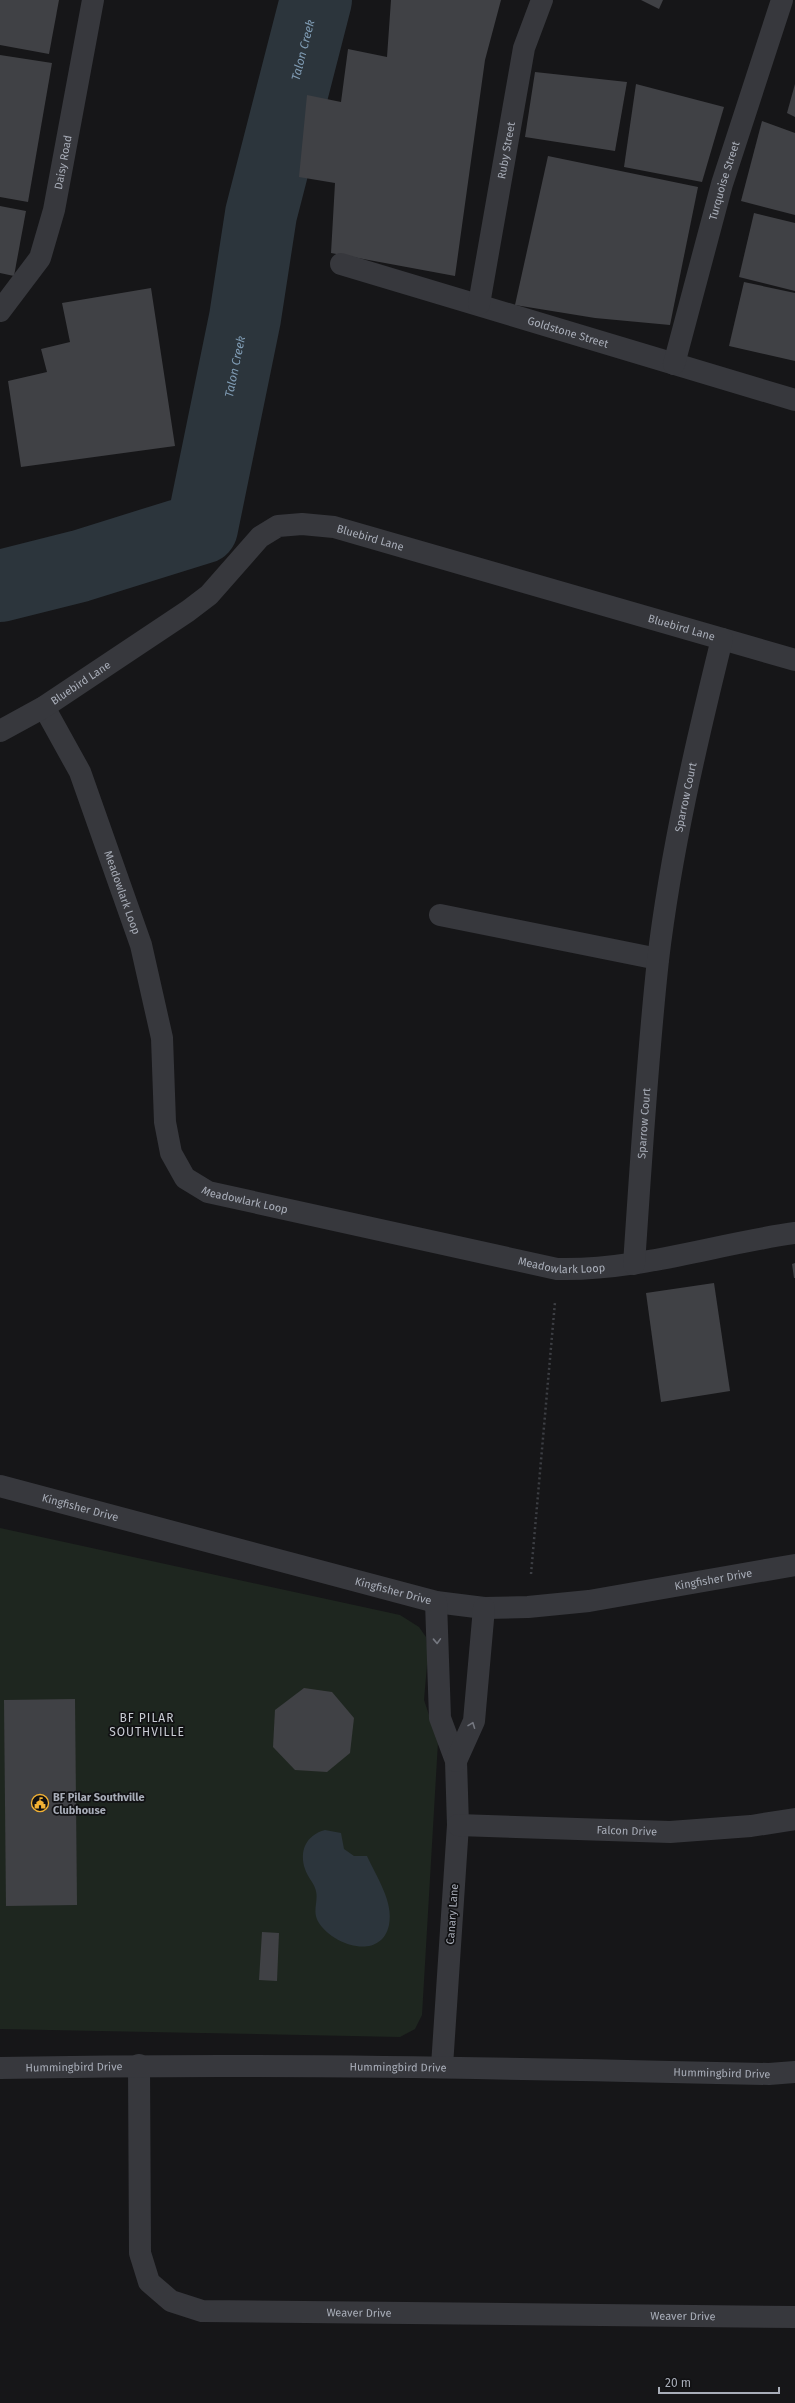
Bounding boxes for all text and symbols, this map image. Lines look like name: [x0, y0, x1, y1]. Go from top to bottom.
water label: Talon Creek: [289, 18, 318, 82]
street label: Ruby Street: [495, 121, 518, 180]
street label: Daisy Road: [52, 134, 75, 190]
street label: Turquoise Street: [707, 140, 743, 222]
street label: Goldstone Street: [526, 314, 610, 351]
water label: Talon Creek: [222, 334, 248, 399]
street label: Bluebird Lane: [335, 522, 405, 554]
street label: Bluebird Lane: [646, 612, 717, 644]
street label: Bluebird Lane: [48, 658, 113, 708]
street label: Sparrow Court: [672, 761, 700, 833]
street label: Meadowlark Loop: [101, 849, 143, 936]
street label: Sparrow Court: [635, 1088, 653, 1159]
street label: Meadowlark Loop: [199, 1184, 289, 1216]
street label: Meadowlark Loop: [517, 1255, 606, 1276]
street label: Kingfisher Drive: [40, 1491, 120, 1524]
street label: Kingfisher Drive: [673, 1567, 753, 1593]
street label: Kingfisher Drive: [353, 1575, 433, 1608]
one-way arrow: [433, 1638, 441, 1644]
district label: BF PILAR SOUTHVILLE: [109, 1711, 185, 1739]
one-way arrow: [467, 1722, 475, 1730]
place label: BF Pilar Southville Clubhouse: [53, 1791, 145, 1817]
public building icon: BF Pilar Southville Clubhouse: [30, 1793, 50, 1813]
street label: Falcon Drive: [596, 1824, 657, 1839]
street label: Canary Lane: [444, 1883, 461, 1945]
street label: Hummingbird Drive: [25, 2060, 123, 2075]
street label: Hummingbird Drive: [349, 2061, 447, 2075]
street label: Hummingbird Drive: [673, 2066, 771, 2081]
street label: Weaver Drive: [326, 2306, 392, 2320]
street label: Weaver Drive: [650, 2310, 716, 2323]
scale bar: [659, 2369, 779, 2395]
text: 20 m: [665, 2376, 691, 2390]

